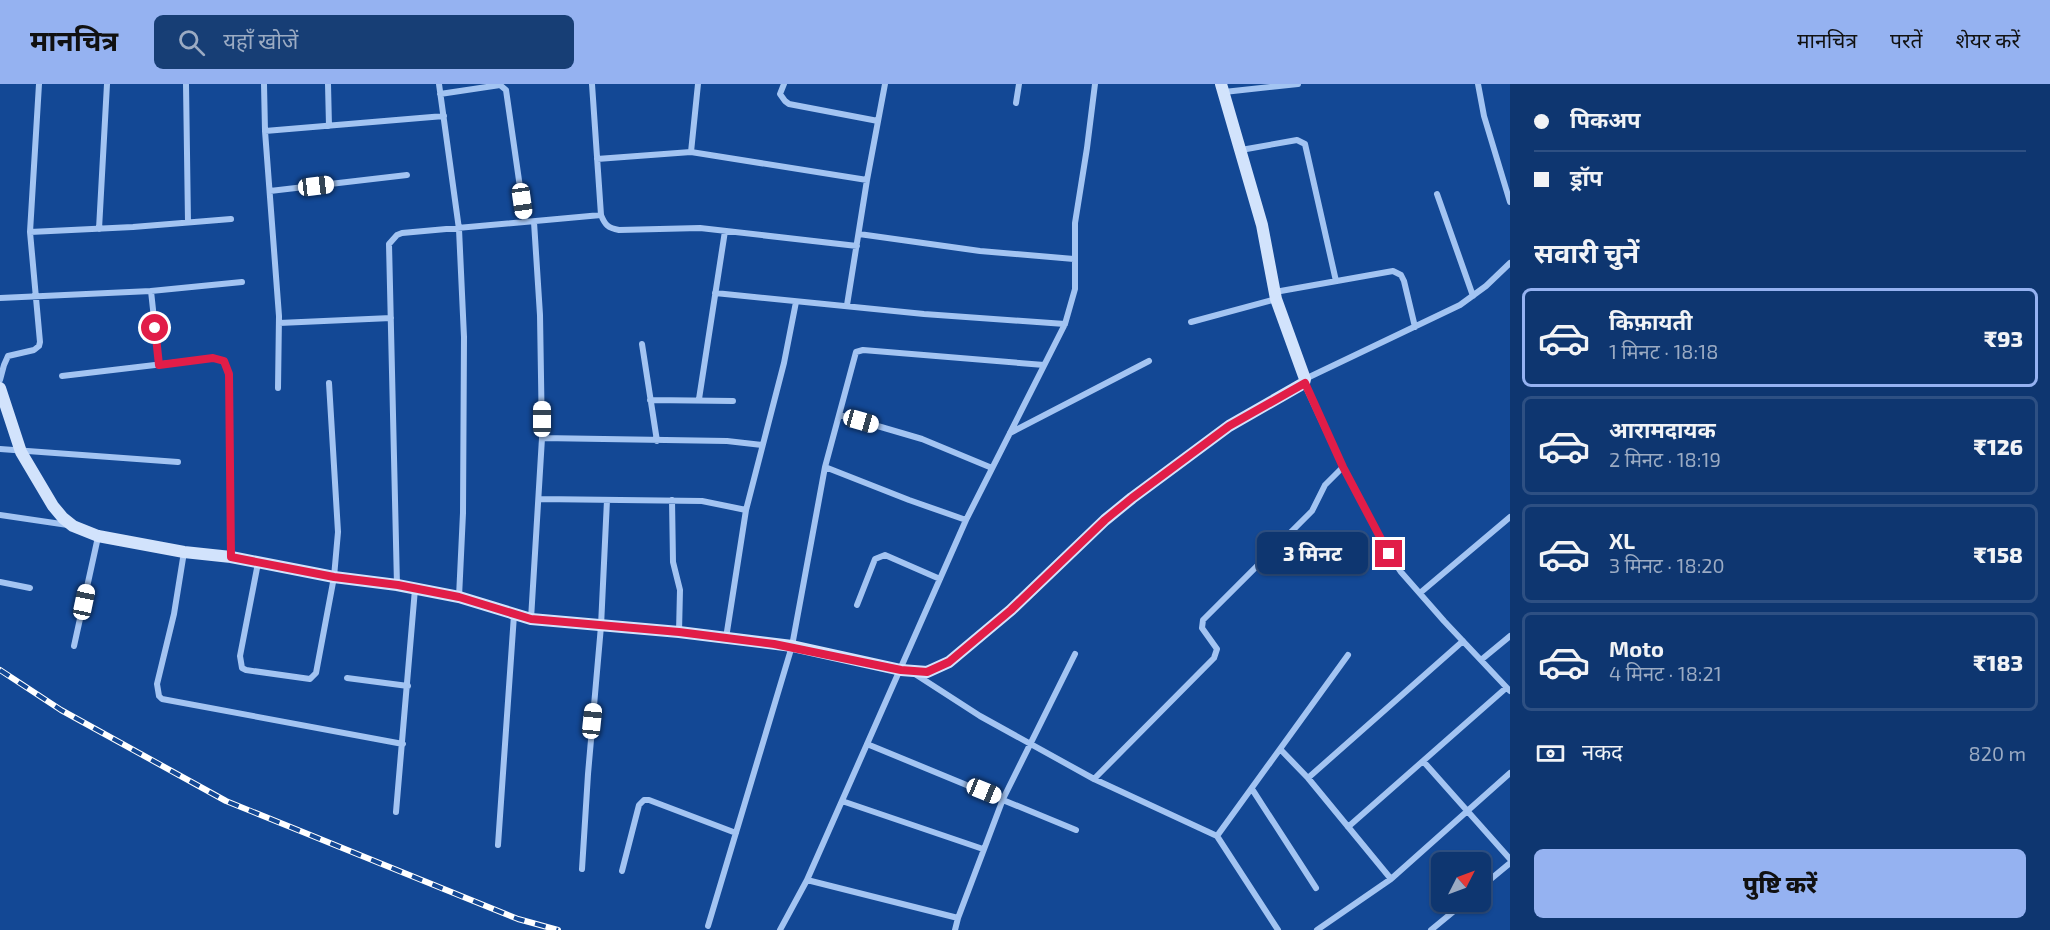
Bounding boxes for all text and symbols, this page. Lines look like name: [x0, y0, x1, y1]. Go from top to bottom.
search box: [154, 15, 574, 69]
text: मानचित्र: [30, 23, 118, 57]
icon: search: [175, 26, 208, 59]
text: यहाँ खोजें: [223, 27, 298, 53]
text: मानचित्र: [1797, 27, 1857, 52]
text: परतें: [1890, 27, 1923, 52]
text: शेयर करें: [1956, 27, 2020, 52]
text: पिकअप: [1570, 106, 1641, 132]
text: ड्रॉप: [1570, 164, 1603, 190]
car: [297, 175, 335, 197]
car: [511, 182, 533, 220]
text: सवारी चुनें: [1534, 236, 1639, 268]
text: किफ़ायती: [1609, 308, 1693, 334]
icon: car: [1537, 311, 1591, 365]
route start: [141, 314, 168, 341]
text: ₹93: [1984, 325, 2023, 351]
text: 1 मिनट · 18:18: [1609, 339, 1718, 363]
car: [533, 401, 551, 437]
car: [841, 407, 881, 435]
text: आरामदायक: [1609, 416, 1716, 442]
icon: car: [1537, 419, 1591, 473]
text: ₹126: [1974, 433, 2023, 459]
text: 2 मिनट · 18:19: [1609, 447, 1721, 471]
icon: car: [1537, 527, 1591, 581]
text: XL: [1609, 527, 1635, 553]
callout: 3 मिनट: [1257, 533, 1368, 575]
route end: [1375, 540, 1402, 567]
text: 3 मिनट: [1283, 541, 1342, 565]
text: ₹158: [1974, 541, 2023, 567]
text: 3 मिनट · 18:20: [1609, 553, 1725, 577]
car: [71, 583, 97, 621]
icon: car: [1537, 635, 1591, 689]
text: Moto: [1609, 635, 1664, 661]
text: ₹183: [1973, 649, 2023, 675]
text: 4 मिनट · 18:21: [1609, 661, 1722, 685]
car: [581, 702, 603, 740]
icon: cash: [1534, 737, 1567, 770]
text: नकद: [1582, 738, 1623, 764]
text: 820 m: [1969, 741, 2026, 765]
car: [964, 776, 1004, 806]
button: पुष्टि करें: [1534, 849, 2026, 918]
north arrow: [1431, 852, 1491, 912]
map controls: [1431, 852, 1491, 912]

